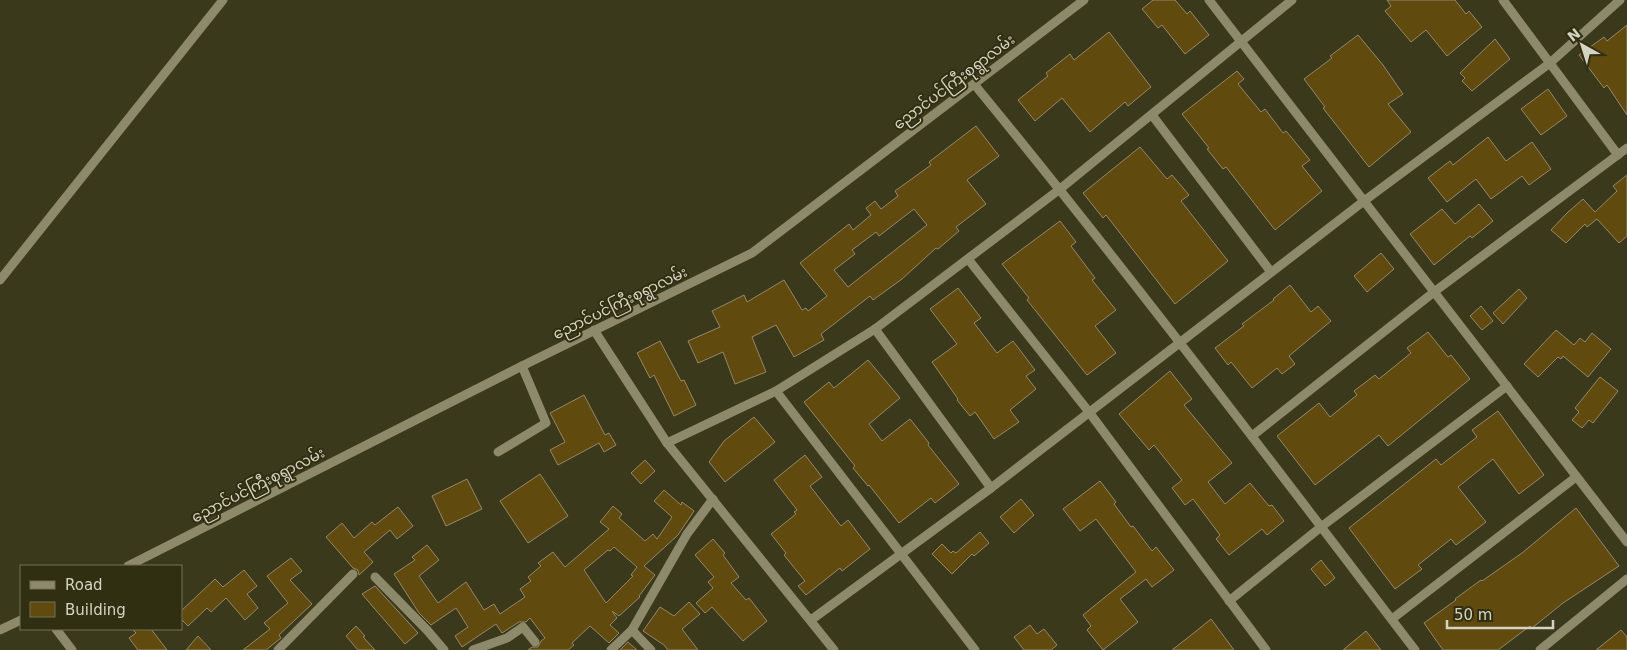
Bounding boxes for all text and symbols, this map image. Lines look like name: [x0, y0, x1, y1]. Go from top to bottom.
north arrow: [1557, 20, 1607, 70]
text: N: [1564, 25, 1583, 45]
street label: ညောင်ပင်ကြီးစုရွာလမ်း: [889, 30, 1020, 136]
street label: ညောင်ပင်ကြီးစုရွာလမ်း: [549, 262, 691, 346]
street label: ညောင်ပင်ကြီးစုရွာလမ်း: [188, 443, 329, 529]
legend: [20, 565, 182, 630]
text: Road: [65, 576, 103, 594]
scale bar: [1447, 598, 1553, 630]
text: Building: [65, 601, 126, 619]
text: 50 m: [1454, 606, 1492, 624]

